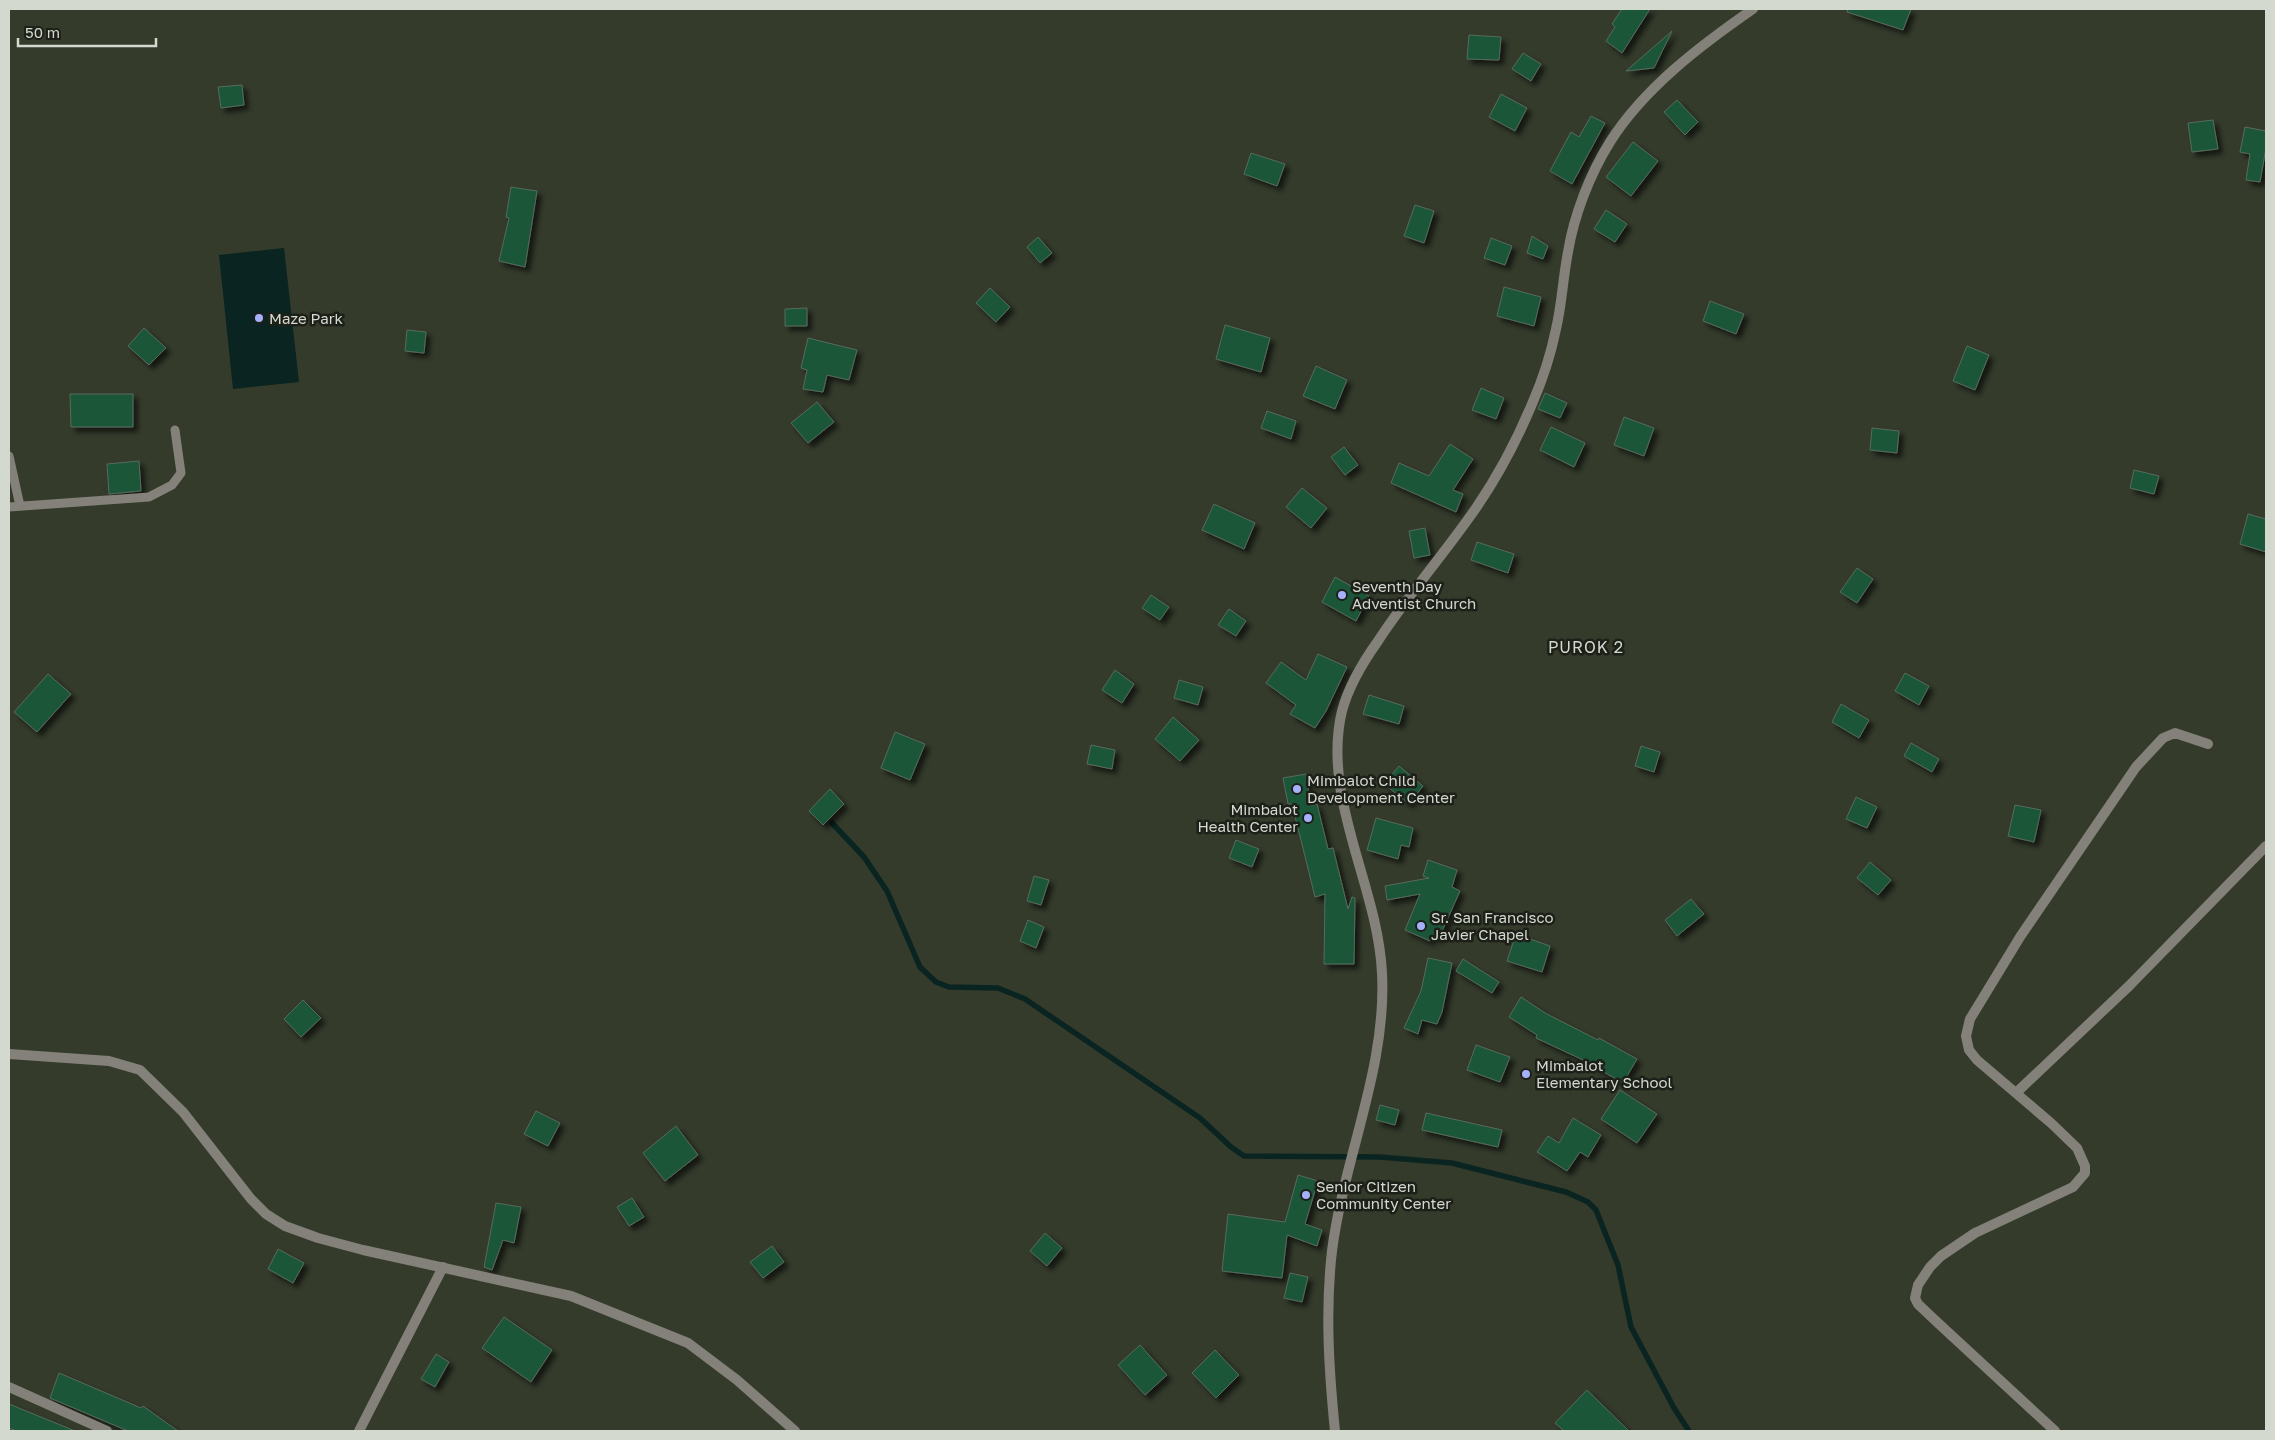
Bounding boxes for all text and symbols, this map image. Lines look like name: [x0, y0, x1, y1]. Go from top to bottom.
scale bar: [18, 15, 155, 47]
text: 50 m: [25, 23, 60, 41]
place label: Maze Park: [269, 309, 343, 327]
marker: Maze Park: [253, 312, 265, 324]
place label: Seventh Day Adventist Church: [1352, 577, 1476, 612]
marker: Seventh Day Adventist Church: [1336, 589, 1348, 601]
district label: PUROK 2: [1548, 637, 1624, 657]
place label: Mimbalot Child Development Center: [1307, 771, 1455, 806]
marker: Mimbalot Child Development Center: [1291, 783, 1303, 795]
place label: Mimbalot Health Center: [1197, 800, 1298, 835]
marker: Mimbalot Health Center: [1302, 812, 1314, 824]
place label: Sr. San Francisco Javier Chapel: [1431, 908, 1554, 943]
marker: Sr. San Francisco Javier Chapel: [1415, 920, 1427, 932]
place label: Mimbalot Elementary School: [1536, 1056, 1672, 1091]
marker: Mimbalot Elementary School: [1520, 1068, 1532, 1080]
place label: Senior Citizen Community Center: [1316, 1177, 1451, 1212]
marker: Senior Citizen Community Center: [1300, 1189, 1312, 1201]

